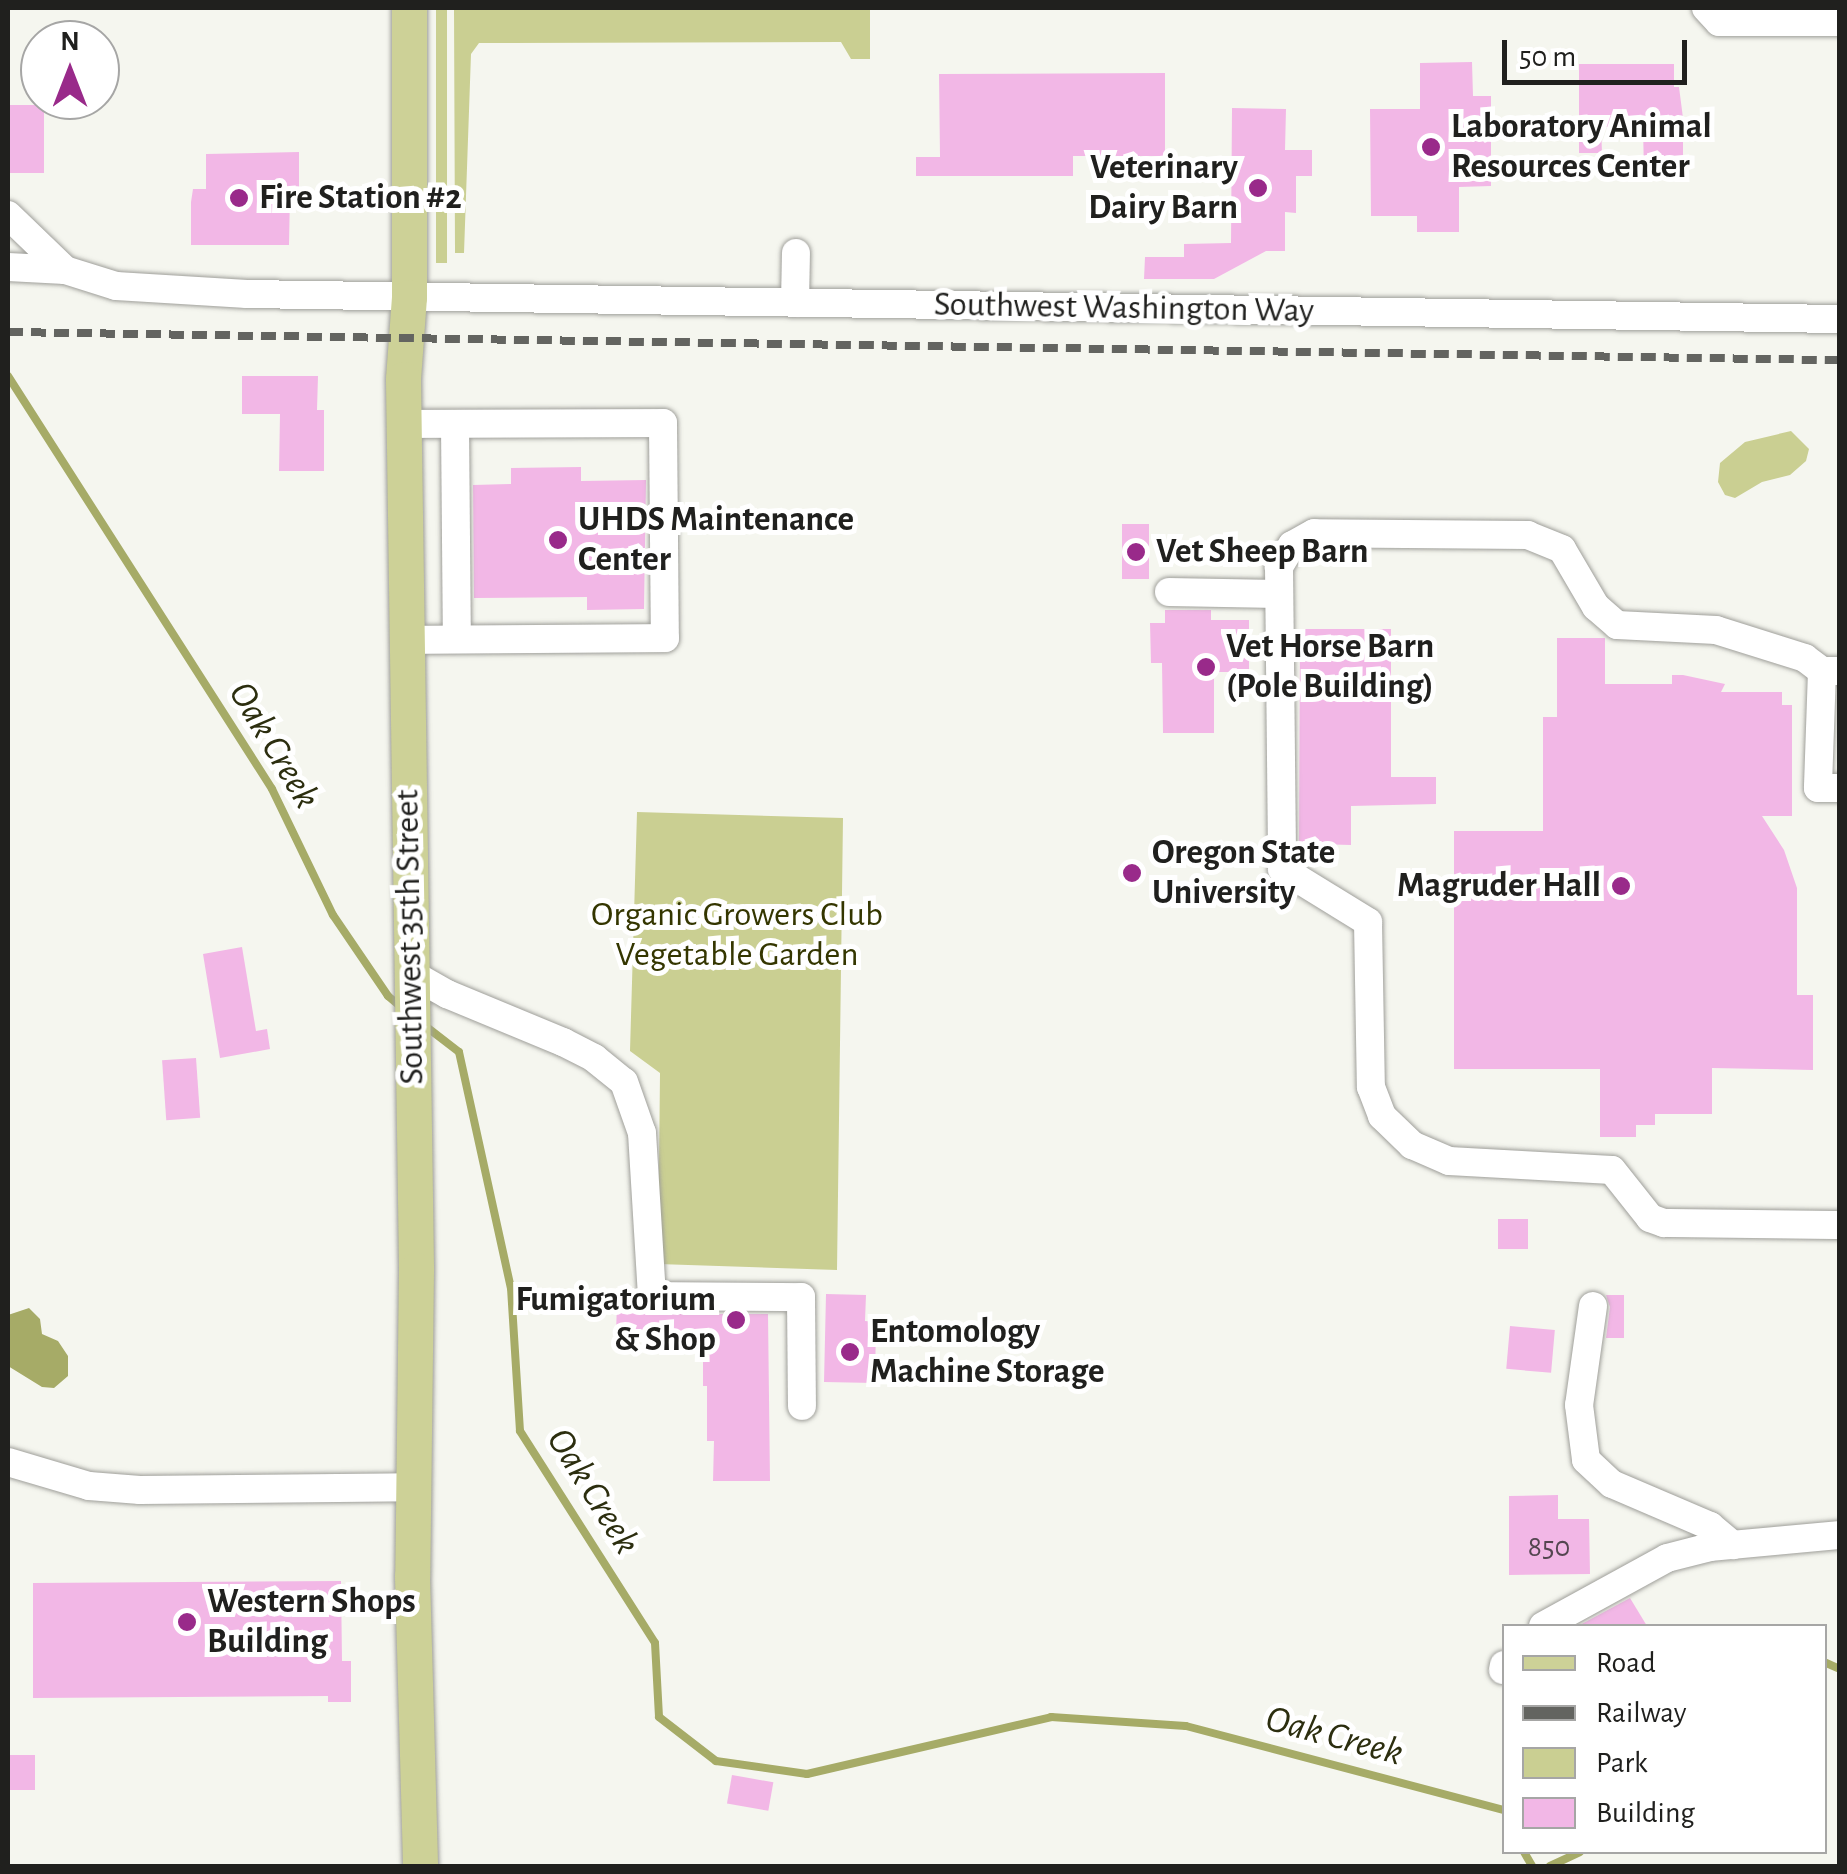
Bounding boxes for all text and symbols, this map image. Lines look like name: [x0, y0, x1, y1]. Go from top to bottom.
north arrow: [20, 20, 120, 120]
scale bar: [1507, 20, 1692, 82]
text: N: [60, 28, 80, 56]
text: 50 m: [1519, 42, 1576, 72]
place label: Laboratory Animal Resources Center: [1451, 106, 1712, 188]
marker: Laboratory Animal Resources Center: [1420, 136, 1442, 158]
place label: Veterinary Dairy Barn: [1088, 147, 1238, 229]
place label: Fire Station #2: [259, 177, 462, 219]
marker: Veterinary Dairy Barn: [1247, 177, 1269, 199]
marker: Fire Station #2: [228, 187, 250, 209]
street label: Southwest Washington Way: [934, 284, 1314, 332]
place label: UHDS Maintenance Center: [578, 499, 854, 581]
marker: UHDS Maintenance Center: [547, 529, 569, 551]
place label: Vet Sheep Barn: [1156, 531, 1368, 573]
marker: Vet Sheep Barn: [1125, 541, 1147, 563]
place label: Vet Horse Barn (Pole Building): [1226, 626, 1434, 708]
marker: Vet Horse Barn (Pole Building): [1195, 656, 1217, 678]
water label: Oak Creek: [217, 674, 329, 818]
street label: Southwest 35th Street: [386, 789, 434, 1085]
place label: Oregon State University: [1152, 832, 1335, 914]
marker: Oregon State University: [1121, 862, 1143, 884]
place label: Magruder Hall: [1397, 865, 1601, 907]
marker: Magruder Hall: [1610, 875, 1632, 897]
park label: Organic Growers Club Vegetable Garden: [591, 894, 883, 976]
place label: Fumigatorium & Shop: [516, 1279, 716, 1361]
marker: Fumigatorium & Shop: [725, 1309, 747, 1331]
place label: Entomology Machine Storage: [870, 1311, 1104, 1393]
marker: Entomology Machine Storage: [839, 1341, 861, 1363]
water label: Oak Creek: [536, 1421, 648, 1563]
house number: 850: [1528, 1529, 1570, 1565]
place label: Western Shops Building: [207, 1581, 416, 1663]
marker: Western Shops Building: [176, 1611, 198, 1633]
legend: [1502, 1624, 1827, 1854]
text: Road: [1596, 1648, 1656, 1678]
water label: Oak Creek: [1261, 1697, 1407, 1777]
text: Railway: [1596, 1698, 1687, 1728]
text: Park: [1596, 1748, 1648, 1778]
text: Building: [1596, 1798, 1695, 1828]

